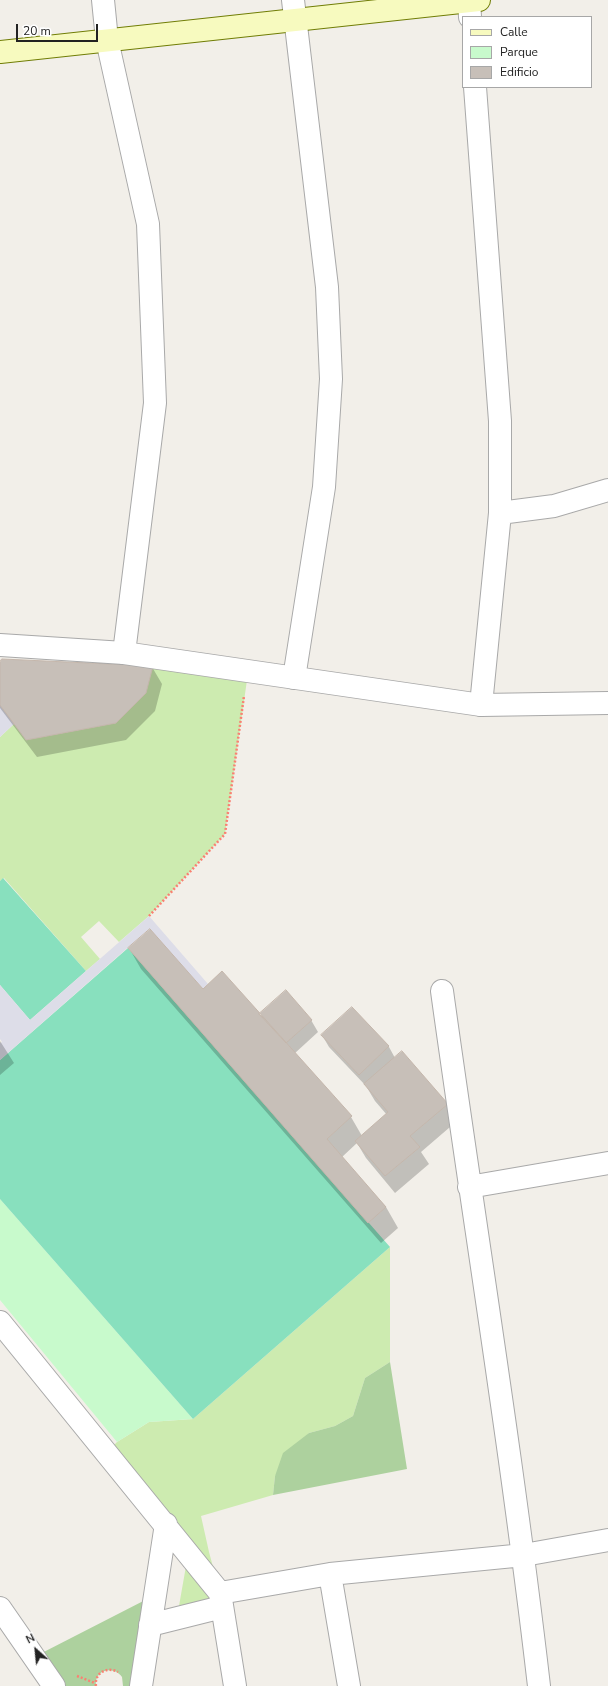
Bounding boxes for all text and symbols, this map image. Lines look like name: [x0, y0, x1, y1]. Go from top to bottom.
scale bar: [18, 16, 100, 42]
legend: [462, 16, 592, 88]
text: 20 m: [23, 23, 51, 39]
text: Calle: [500, 24, 528, 40]
text: Parque: [500, 44, 538, 60]
text: Edificio: [500, 64, 538, 80]
north arrow: [16, 1630, 56, 1670]
text: N: [23, 1630, 37, 1647]

